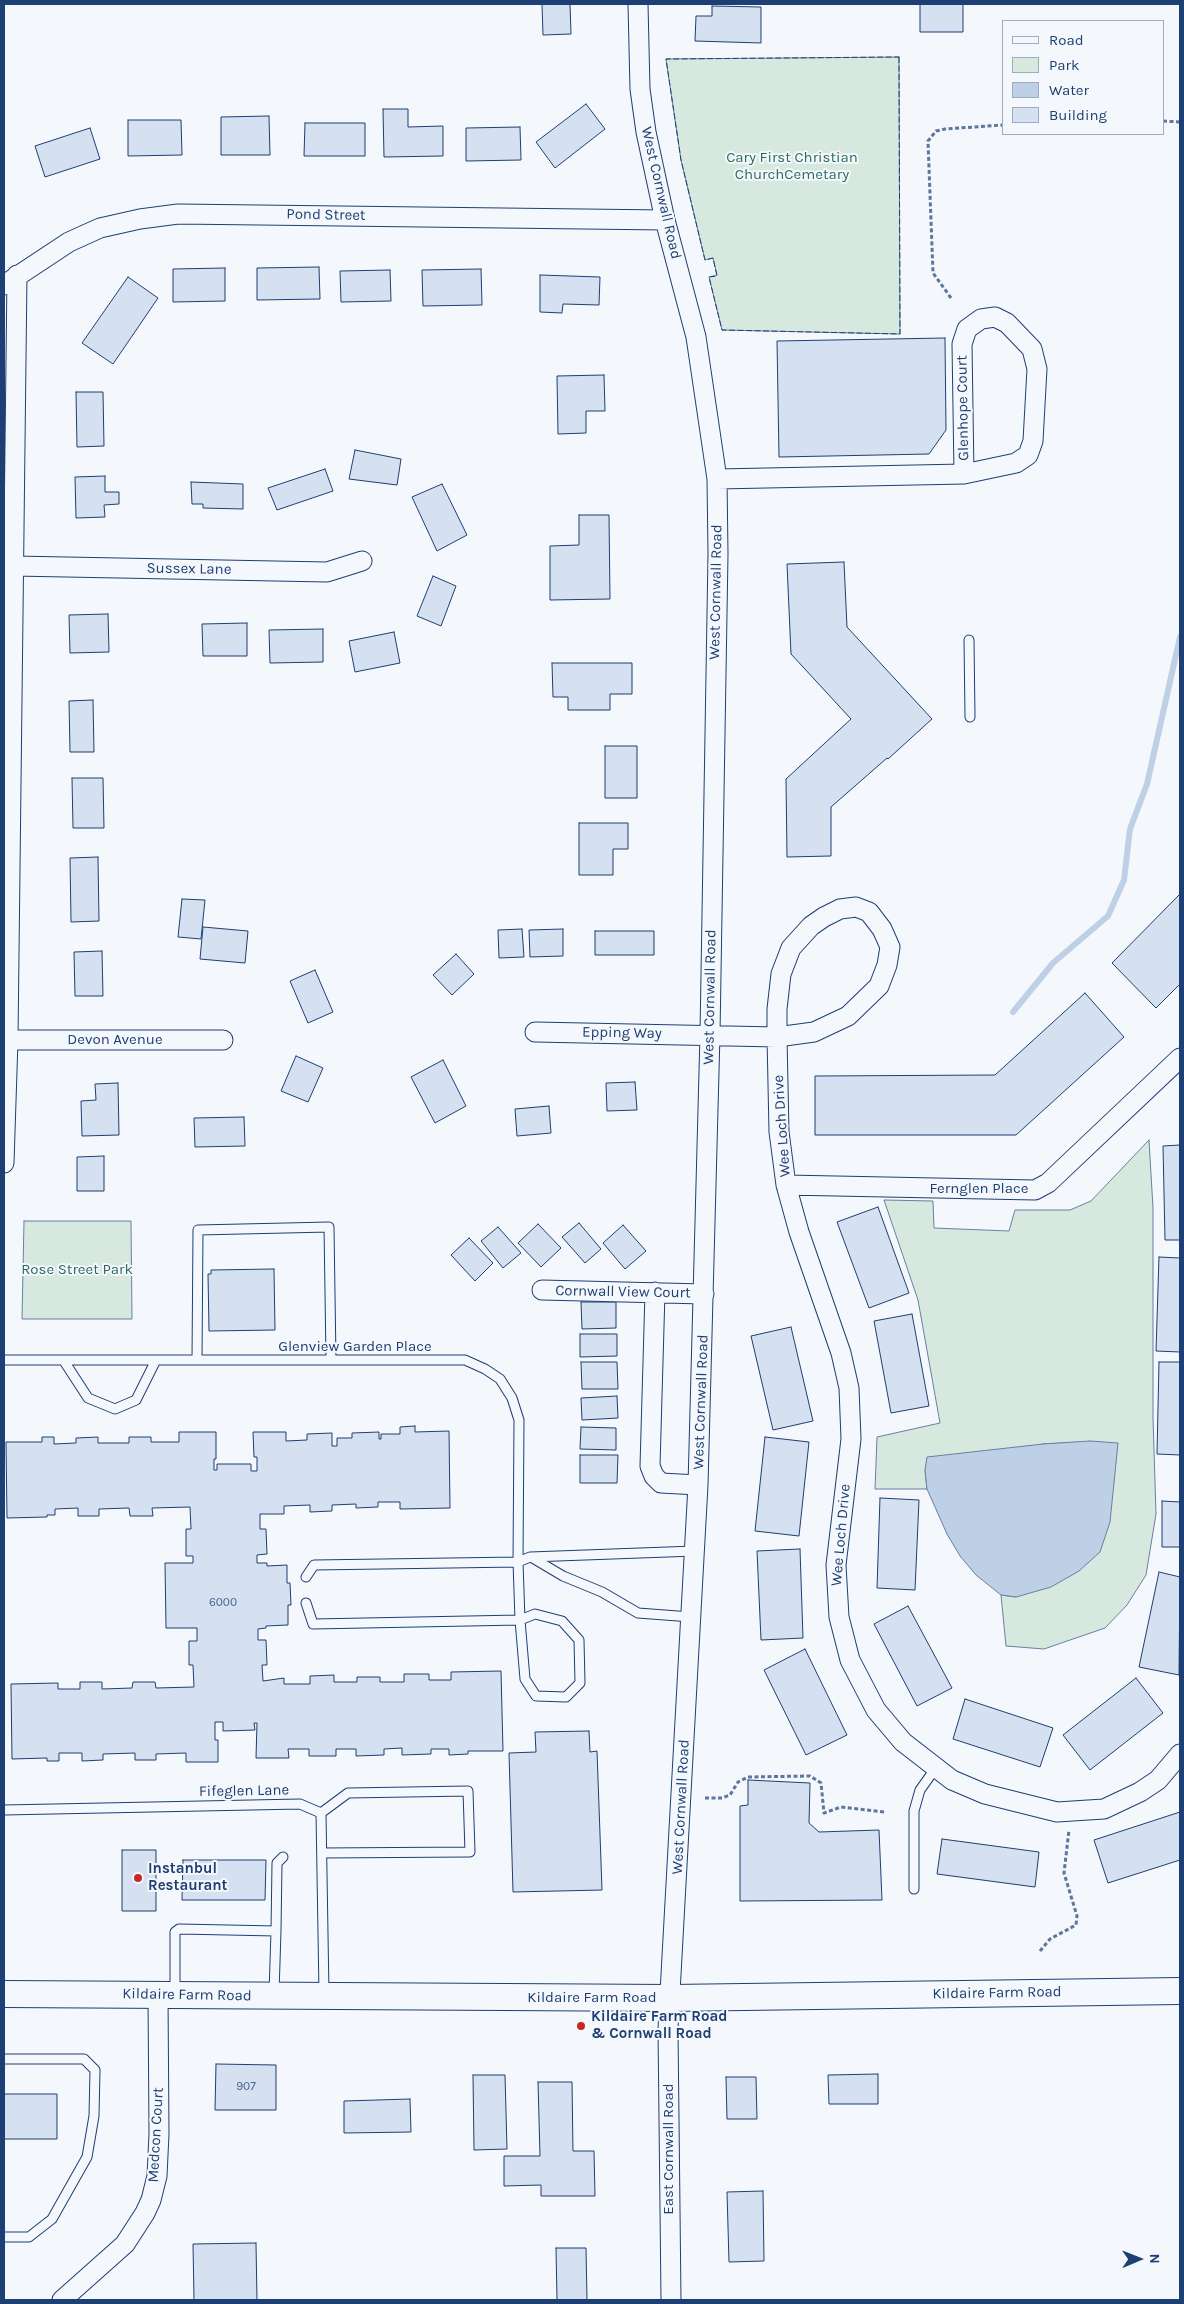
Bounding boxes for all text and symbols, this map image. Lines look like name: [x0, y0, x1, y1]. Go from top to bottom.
legend: [1002, 20, 1164, 135]
text: Road: [1049, 31, 1084, 49]
text: Park: [1049, 56, 1079, 74]
text: Water: [1049, 81, 1089, 99]
text: Building: [1049, 106, 1107, 124]
street label: West Cornwall Road: [637, 125, 685, 261]
park label: Cary First Christian ChurchCemetary: [726, 149, 858, 184]
street label: Pond Street: [286, 205, 366, 225]
street label: Glenhope Court: [953, 355, 973, 461]
street label: West Cornwall Road: [706, 524, 726, 660]
street label: Sussex Lane: [146, 559, 232, 579]
street label: West Cornwall Road: [700, 929, 720, 1065]
street label: Epping Way: [582, 1023, 662, 1043]
street label: Devon Avenue: [67, 1031, 163, 1049]
street label: Wee Loch Drive: [769, 1074, 795, 1178]
street label: Fernglen Place: [930, 1180, 1028, 1198]
park label: Rose Street Park: [21, 1261, 133, 1279]
street label: Cornwall View Court: [555, 1282, 691, 1302]
street label: West Cornwall Road: [690, 1334, 712, 1470]
street label: Glenview Garden Place: [278, 1338, 432, 1356]
street label: Wee Loch Drive: [828, 1483, 854, 1587]
house number: 6000: [209, 1596, 237, 1610]
street label: West Cornwall Road: [668, 1739, 694, 1875]
street label: Fifeglen Lane: [199, 1781, 289, 1801]
place label: Instanbul Restaurant: [148, 1860, 228, 1895]
marker: Instanbul Restaurant: [132, 1872, 144, 1884]
street label: Kildaire Farm Road: [932, 1983, 1062, 2003]
street label: Kildaire Farm Road: [122, 1985, 252, 2005]
street label: Kildaire Farm Road: [527, 1989, 657, 2007]
place label: Kildaire Farm Road & Cornwall Road: [591, 2008, 727, 2043]
marker: Kildaire Farm Road & Cornwall Road: [575, 2020, 587, 2032]
house number: 907: [236, 2080, 256, 2094]
street label: East Cornwall Road: [660, 2083, 678, 2215]
street label: Medcon Court: [145, 2087, 167, 2183]
north arrow: [1114, 2234, 1164, 2284]
text: N: [1146, 2254, 1163, 2264]

